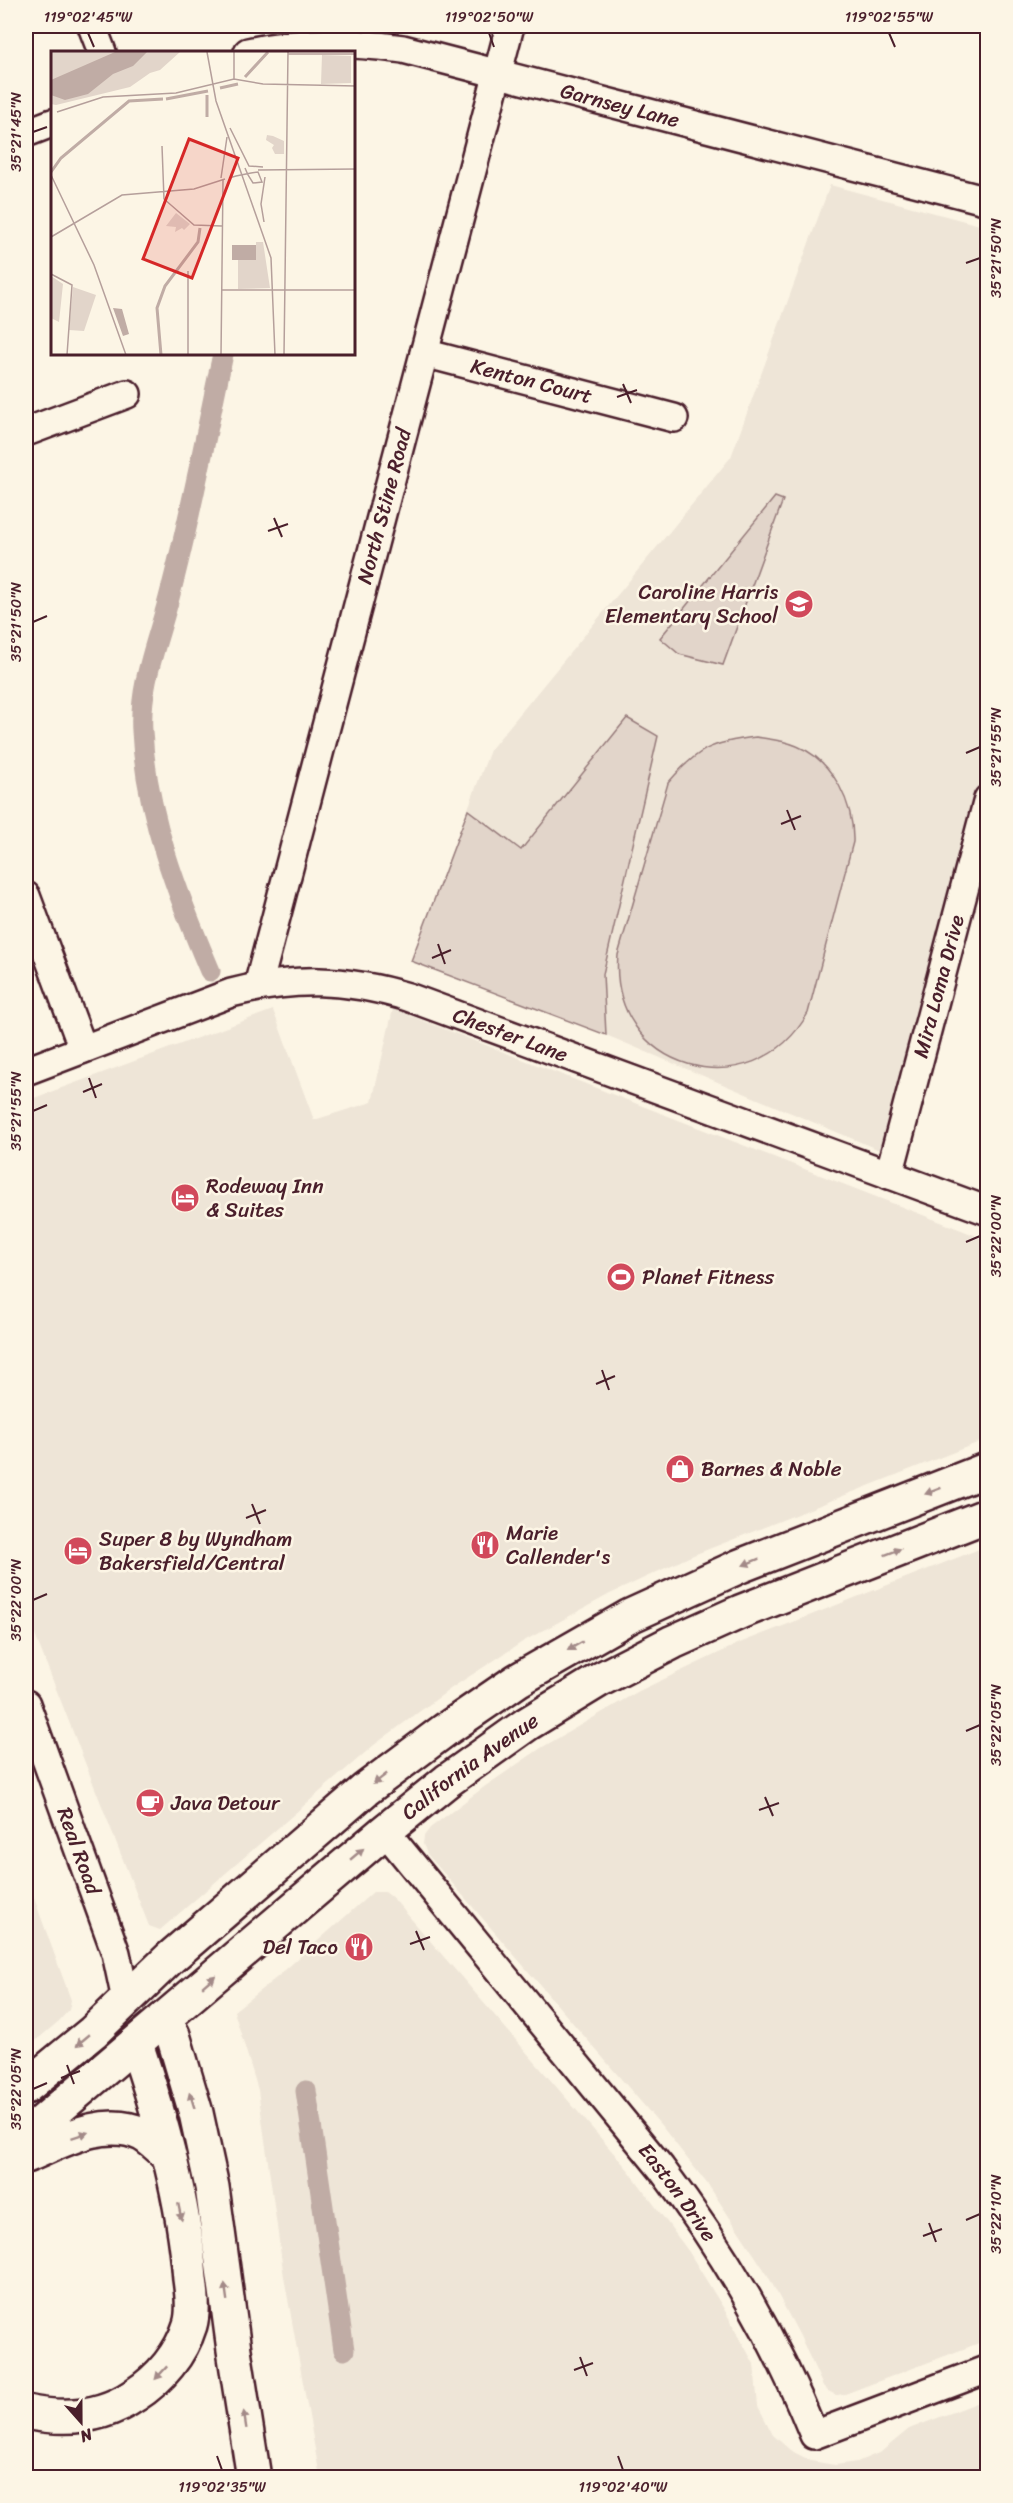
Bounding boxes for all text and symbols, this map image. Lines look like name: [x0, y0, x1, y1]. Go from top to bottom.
text: 119°02'45"W: [44, 4, 133, 30]
text: 119°02'50"W: [445, 4, 534, 30]
text: 119°02'55"W: [845, 4, 934, 30]
inset map: [51, 51, 356, 356]
street label: Garnsey Lane: [556, 72, 684, 139]
text: 35°21'45"N: [3, 92, 29, 172]
text: 35°21'50"N: [983, 218, 1009, 298]
street label: Kenton Court: [467, 347, 596, 415]
street label: North Stine Road: [345, 422, 423, 588]
place label: Caroline Harris Elementary School: [605, 573, 779, 635]
text: 35°21'50"N: [3, 582, 29, 662]
school or university icon: Caroline Harris Elementary School: [783, 588, 815, 620]
text: 35°21'55"N: [983, 707, 1009, 787]
street label: Mira Loma Drive: [902, 911, 976, 1062]
street label: Chester Lane: [447, 996, 574, 1074]
text: 35°21'55"N: [3, 1071, 29, 1151]
place label: Rodeway Inn & Suites: [206, 1167, 324, 1229]
hotel icon: Rodeway Inn & Suites: [169, 1182, 201, 1214]
text: 35°22'00"N: [983, 1194, 1009, 1277]
place label: Planet Fitness: [642, 1258, 774, 1296]
sports icon: Planet Fitness: [605, 1261, 637, 1293]
place label: Barnes & Noble: [701, 1450, 842, 1488]
shop icon: Barnes & Noble: [664, 1453, 696, 1485]
one-way arrow: [924, 1487, 942, 1496]
place label: Marie Callender's: [506, 1514, 610, 1576]
place label: Super 8 by Wyndham Bakersfield/Central: [99, 1520, 292, 1582]
restaurant icon: Marie Callender's: [469, 1529, 501, 1561]
hotel icon: Super 8 by Wyndham Bakersfield/Central: [62, 1535, 94, 1567]
one-way arrow: [884, 1547, 902, 1556]
one-way arrow: [742, 1557, 760, 1567]
text: 35°22'00"N: [3, 1558, 29, 1641]
one-way arrow: [567, 1640, 584, 1650]
text: 35°22'05"N: [983, 1683, 1009, 1766]
street label: California Avenue: [393, 1702, 546, 1830]
one-way arrow: [372, 1772, 387, 1784]
place label: Java Detour: [170, 1784, 281, 1822]
cafe icon: Java Detour: [134, 1787, 166, 1819]
street label: Real Road: [46, 1802, 113, 1901]
one-way arrow: [349, 1848, 365, 1861]
place label: Del Taco: [263, 1928, 338, 1966]
restaurant icon: Del Taco: [343, 1931, 375, 1963]
one-way arrow: [201, 1975, 216, 1988]
one-way arrow: [76, 2033, 91, 2046]
text: 35°22'05"N: [3, 2047, 29, 2130]
one-way arrow: [187, 2091, 196, 2109]
one-way arrow: [71, 2130, 89, 2139]
street label: Easton Drive: [628, 2134, 727, 2250]
text: 35°22'10"N: [983, 2174, 1009, 2254]
one-way arrow: [176, 2202, 185, 2221]
one-way arrow: [221, 2282, 230, 2301]
one-way arrow: [154, 2365, 168, 2380]
north arrow: [51, 2392, 111, 2452]
one-way arrow: [240, 2410, 249, 2429]
text: N: [75, 2420, 98, 2451]
text: 119°02'35"W: [178, 2474, 266, 2500]
text: 119°02'40"W: [579, 2474, 668, 2500]

